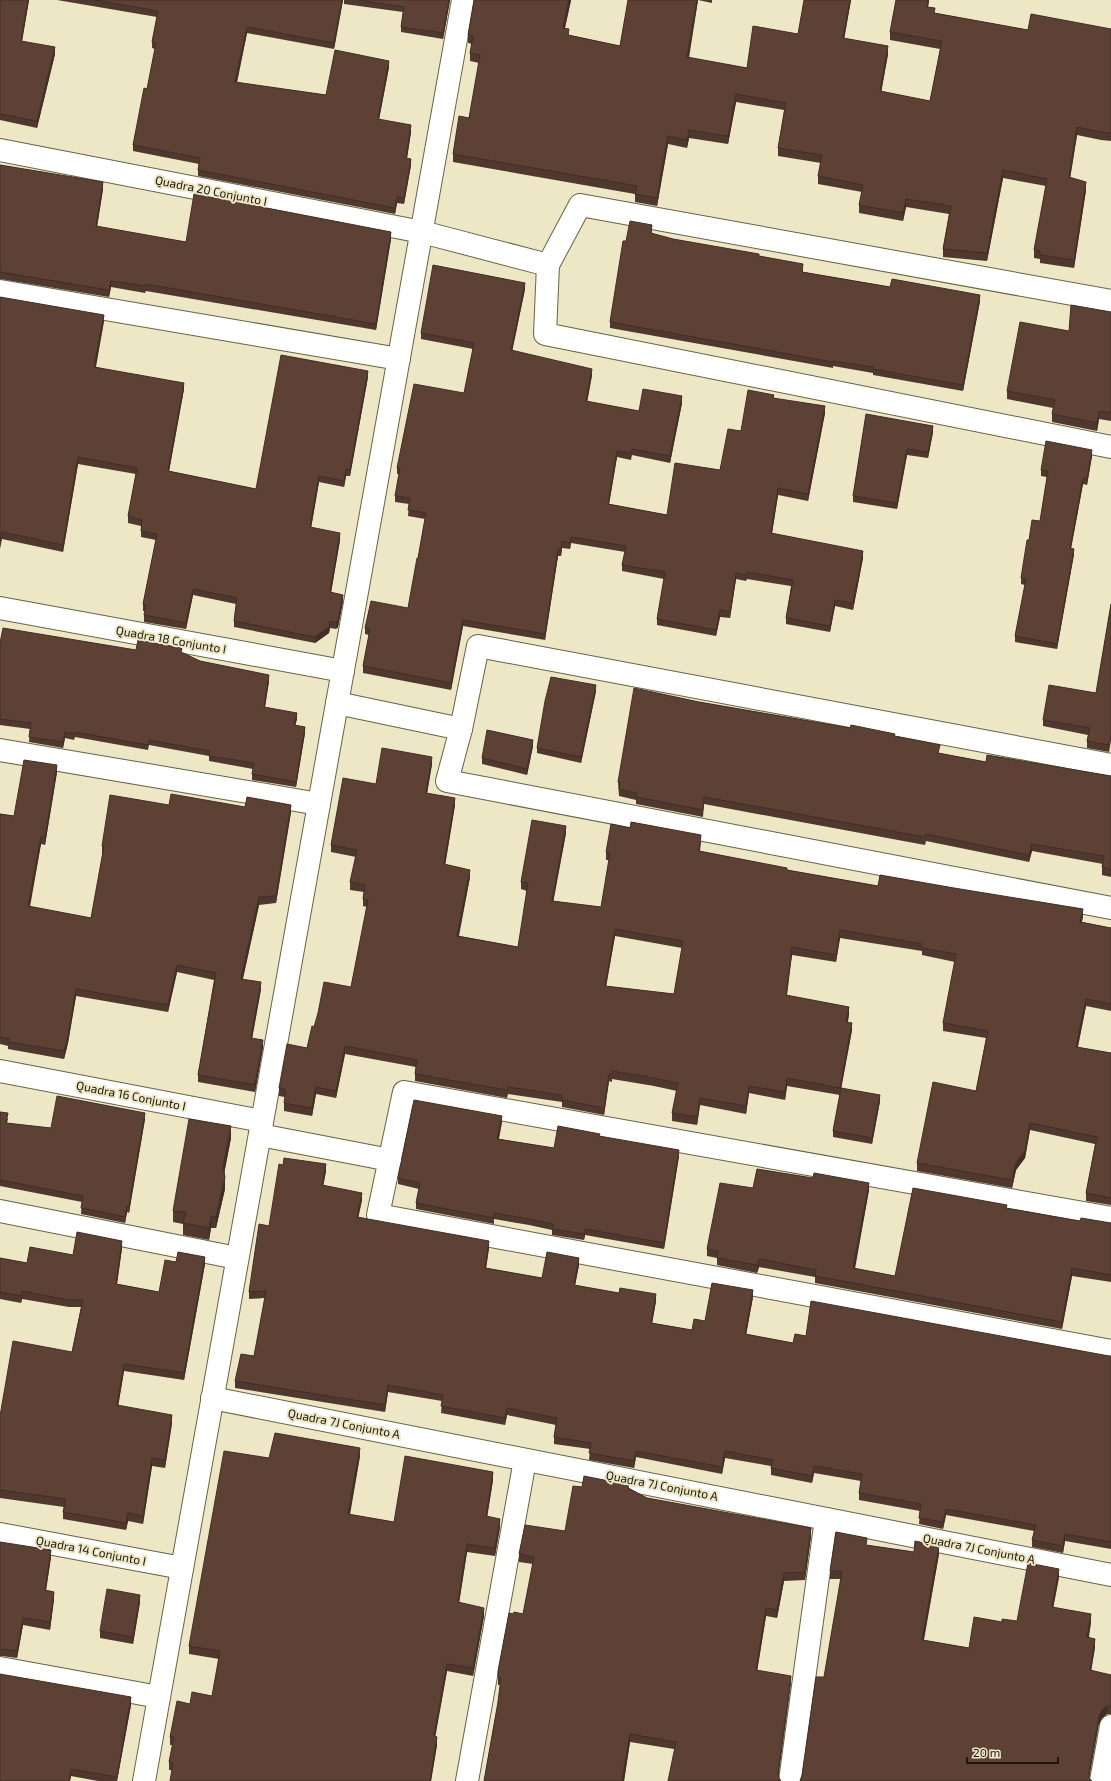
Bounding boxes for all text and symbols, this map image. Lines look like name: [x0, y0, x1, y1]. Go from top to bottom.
street label: Quadra 20 Conjunto I: [154, 172, 268, 209]
street label: Quadra 18 Conjunto I: [115, 622, 227, 657]
street label: Quadra 16 Conjunto I: [75, 1078, 187, 1113]
street label: Quadra 7J Conjunto A: [287, 1405, 402, 1442]
street label: Quadra 7J Conjunto A: [605, 1467, 720, 1504]
street label: Quadra 7J Conjunto A: [922, 1530, 1037, 1567]
street label: Quadra 14 Conjunto I: [35, 1532, 147, 1569]
scale bar: [967, 1739, 1058, 1765]
text: 20 m: [973, 1745, 1000, 1759]

